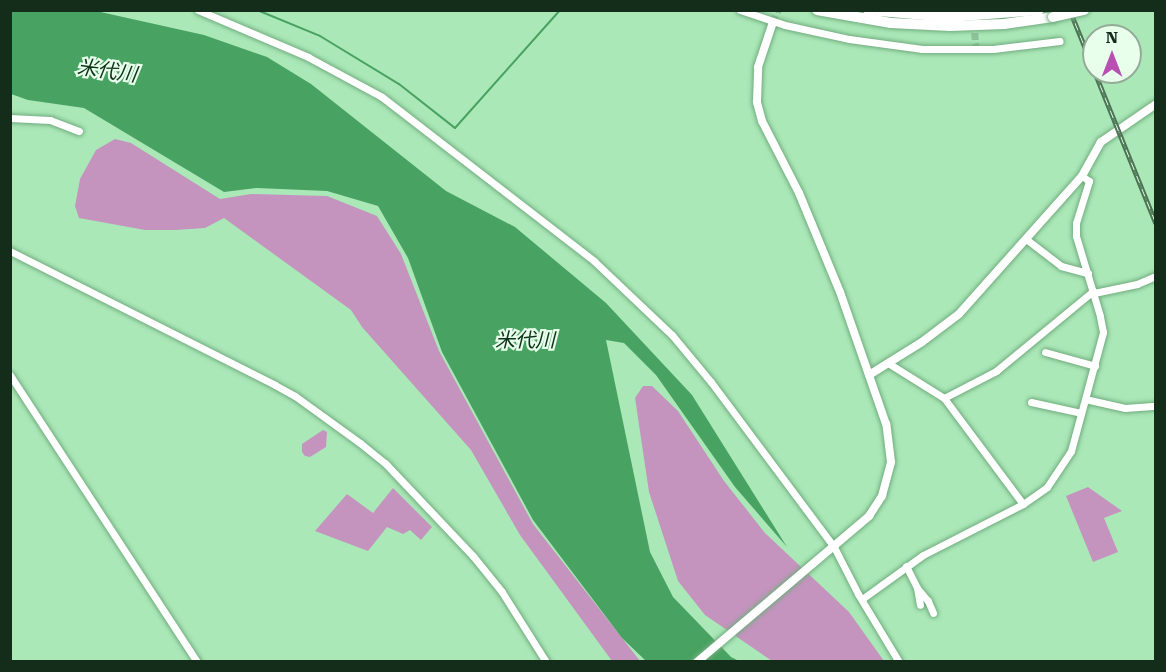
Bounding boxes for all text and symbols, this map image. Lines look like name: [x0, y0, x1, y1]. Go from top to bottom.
north arrow: [1082, 24, 1142, 84]
text: N: [1106, 28, 1118, 47]
water label: 米代川: [76, 55, 138, 87]
water label: 米代川: [495, 328, 555, 352]

